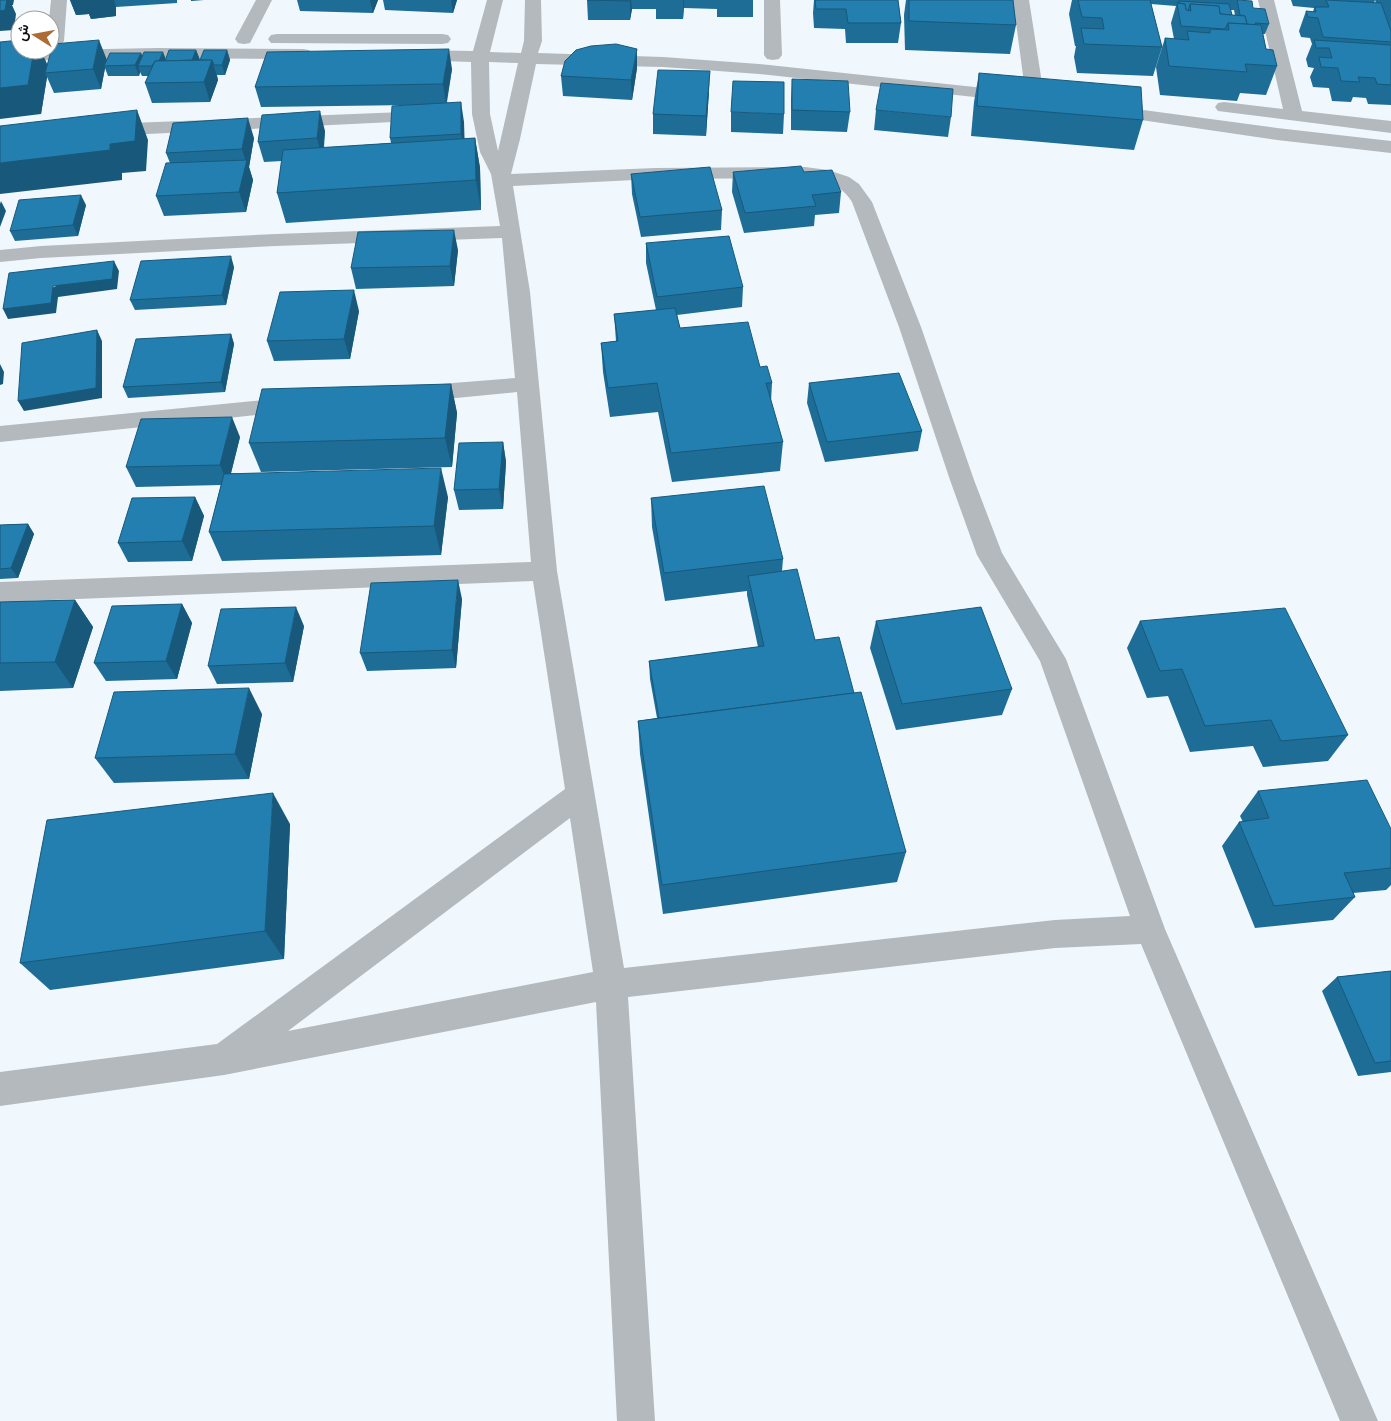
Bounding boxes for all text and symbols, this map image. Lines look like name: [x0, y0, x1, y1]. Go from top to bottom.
north arrow: [10, 10, 60, 60]
text: ش: [15, 23, 33, 42]

